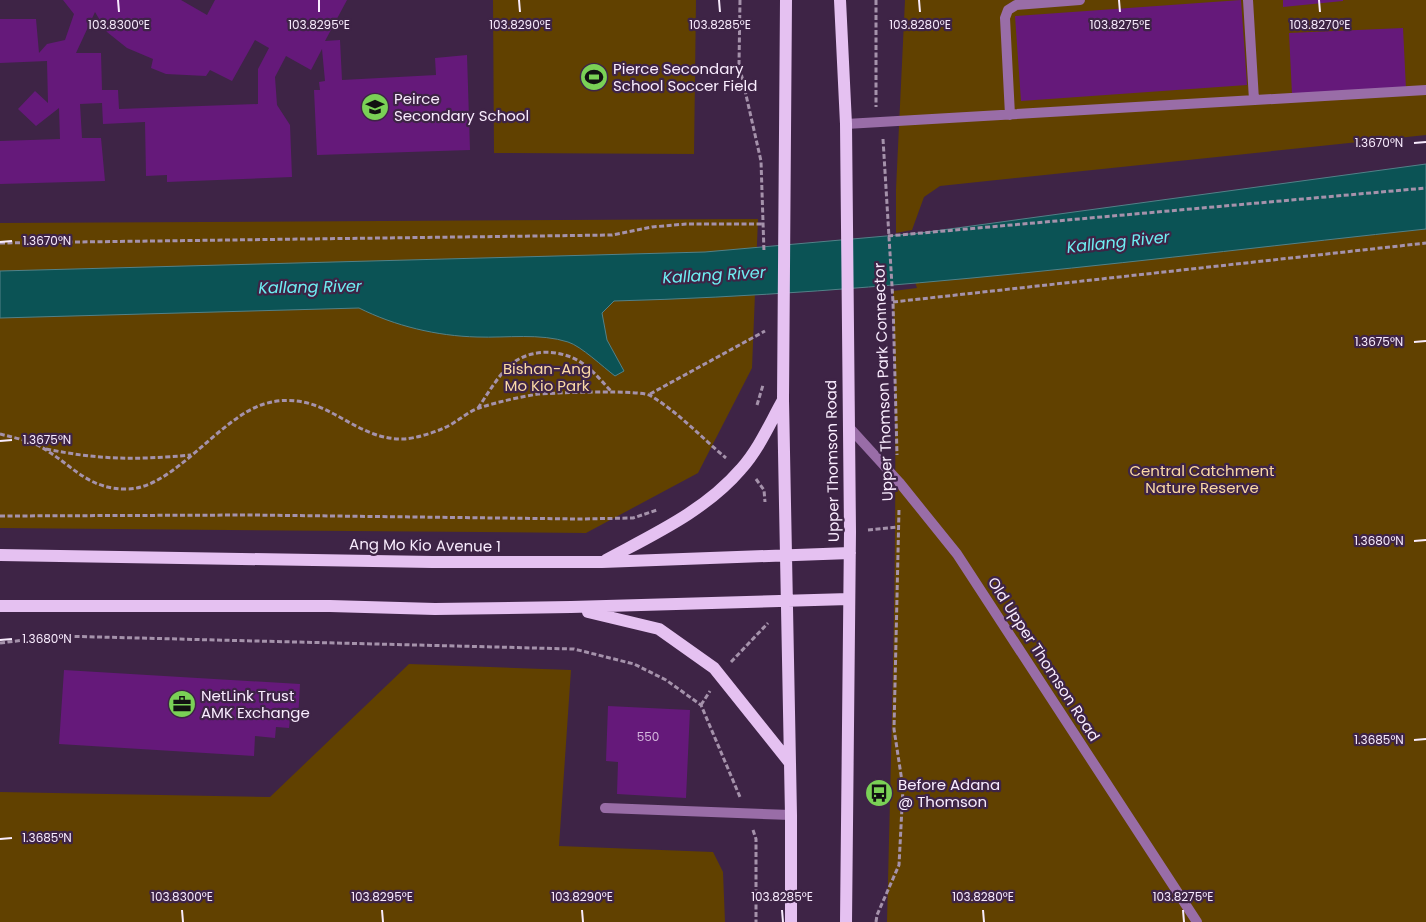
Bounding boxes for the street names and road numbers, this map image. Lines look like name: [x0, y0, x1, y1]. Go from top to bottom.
street label: Upper Thomson Park Connector: [868, 262, 898, 502]
street label: Upper Thomson Road: [820, 380, 844, 542]
street label: Ang Mo Kio Avenue 1: [349, 533, 501, 557]
street label: Old Upper Thomson Road: [983, 573, 1105, 745]

